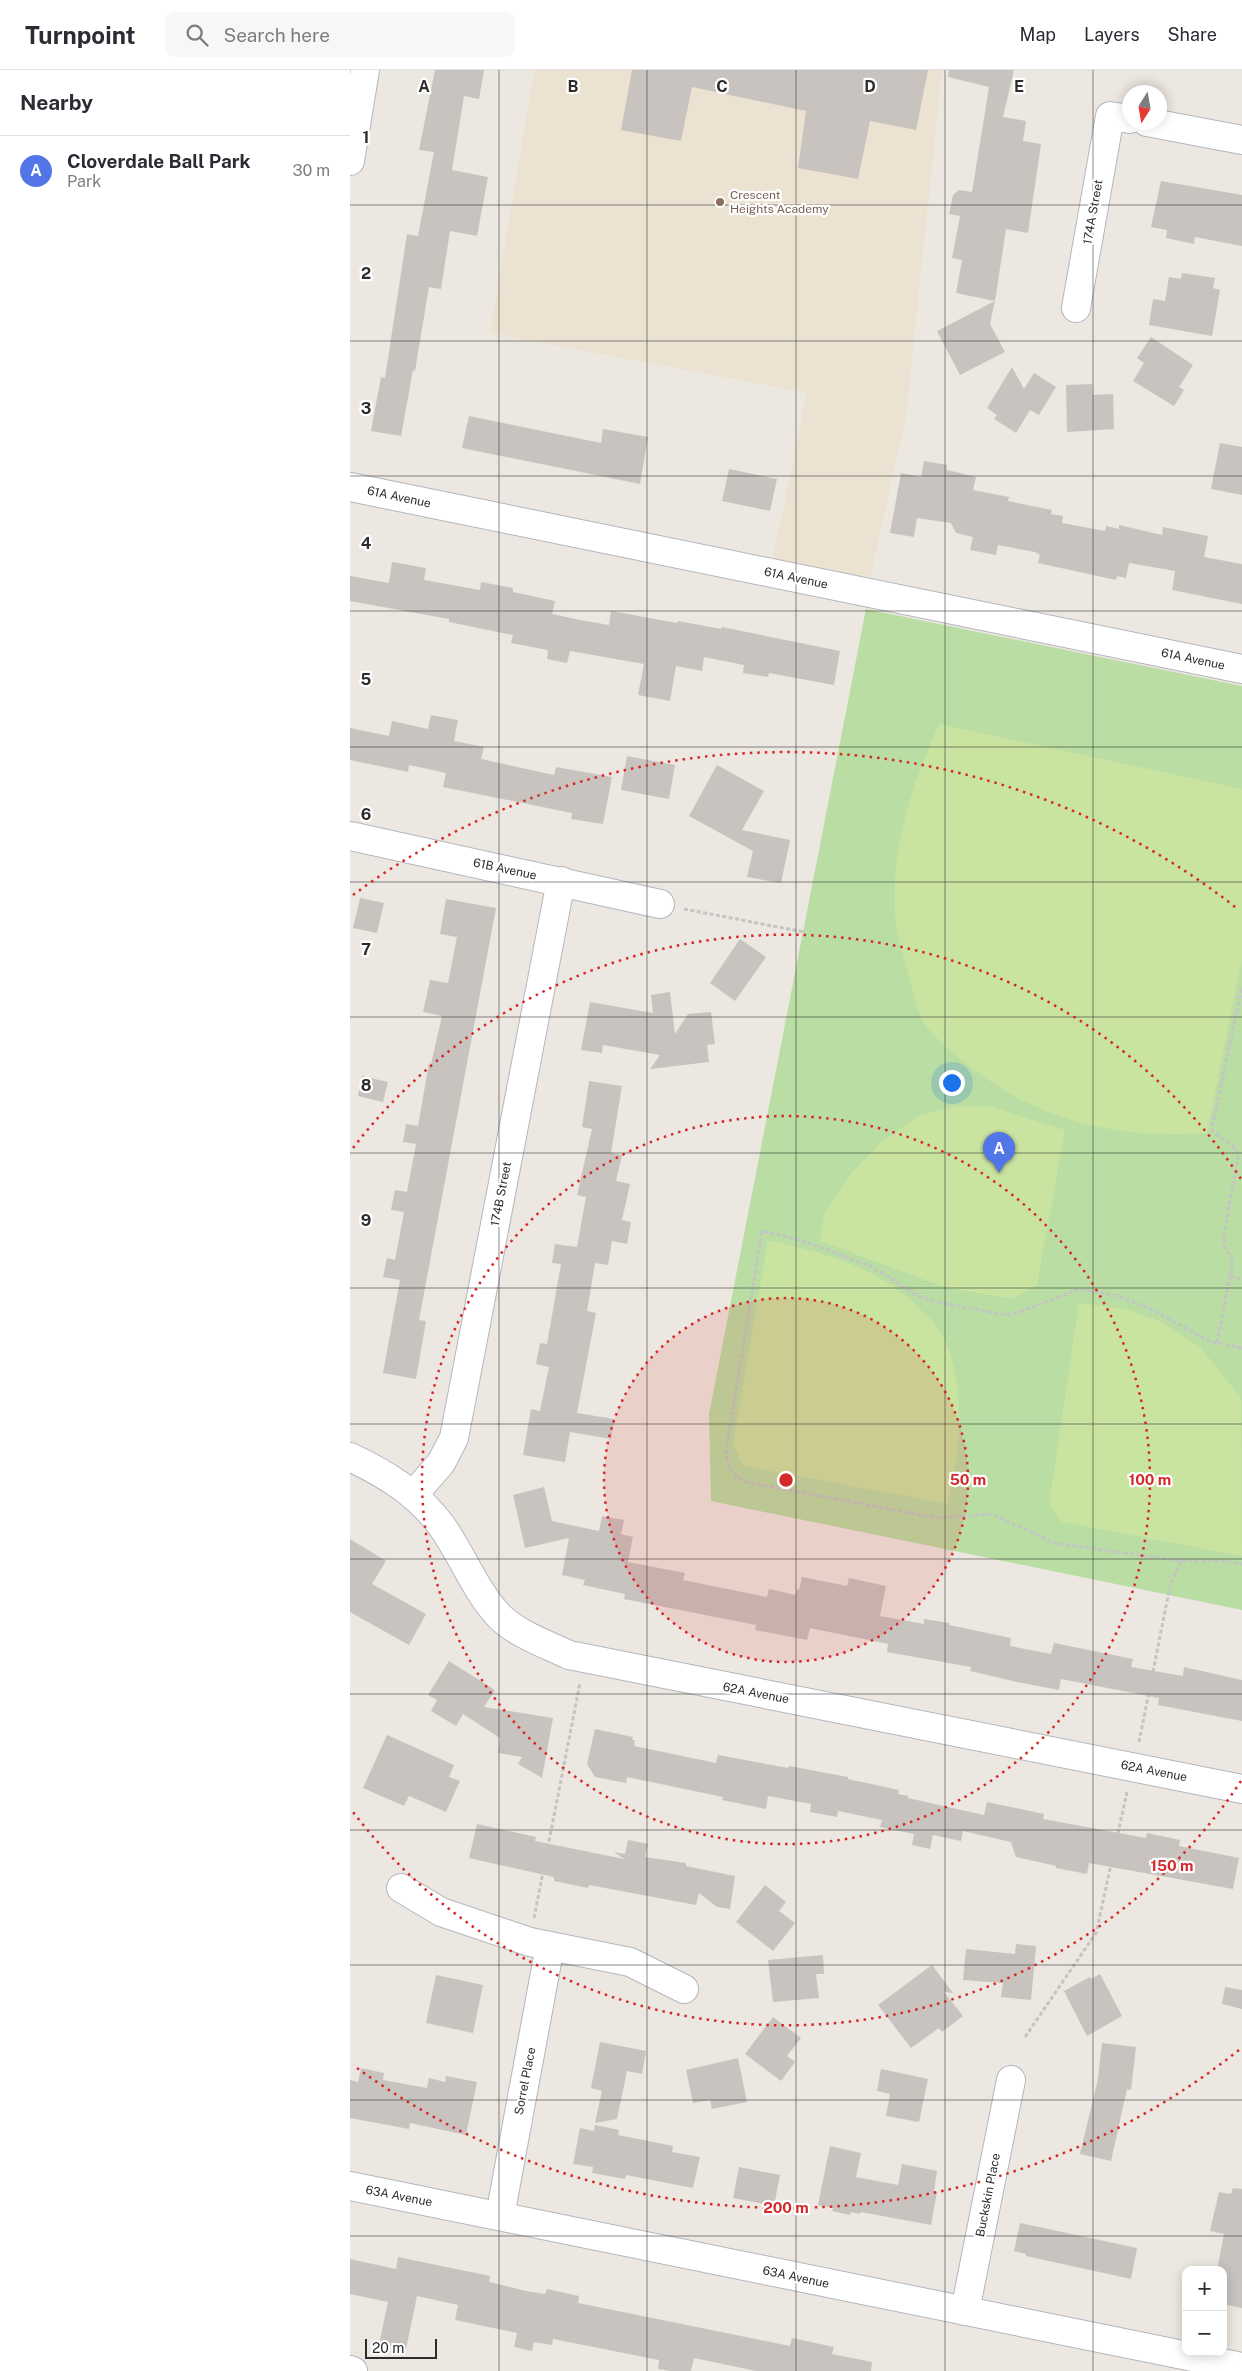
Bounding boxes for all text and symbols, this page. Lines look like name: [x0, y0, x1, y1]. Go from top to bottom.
search box: [165, 12, 515, 57]
text: Turnpoint: [25, 21, 135, 49]
icon: search: [183, 21, 211, 49]
text: Search here: [223, 24, 330, 46]
text: Map: [1020, 24, 1056, 45]
text: Layers: [1084, 24, 1140, 45]
text: Share: [1168, 24, 1217, 45]
text: A: [418, 77, 430, 96]
text: B: [568, 77, 579, 96]
text: C: [716, 77, 728, 96]
text: D: [864, 77, 876, 96]
text: E: [1014, 77, 1024, 96]
north arrow: [1122, 85, 1167, 130]
text: Nearby: [20, 90, 93, 115]
text: 1: [363, 128, 369, 147]
text: Cloverdale Ball Park: [67, 150, 251, 172]
text: A: [30, 161, 42, 180]
text: 30 m: [293, 161, 330, 180]
text: Park: [67, 172, 101, 191]
street label: 174A Street: [1080, 178, 1106, 246]
place label: Crescent Heights Academy: [730, 188, 829, 216]
marker: Crescent Heights Academy: [714, 196, 726, 208]
text: 2: [361, 264, 371, 283]
text: 3: [361, 399, 371, 418]
street label: 61A Avenue: [366, 483, 432, 511]
text: 4: [361, 534, 372, 553]
street label: 61A Avenue: [763, 564, 829, 592]
street label: 61A Avenue: [1160, 645, 1226, 673]
text: 5: [361, 670, 372, 689]
text: 6: [361, 805, 371, 824]
street label: 61B Avenue: [472, 855, 538, 883]
text: 7: [361, 940, 371, 959]
your location: [939, 1070, 965, 1096]
text: 8: [361, 1076, 372, 1095]
pin: A: [983, 1132, 1015, 1173]
street label: 174B Street: [488, 1160, 514, 1227]
text: 9: [361, 1211, 371, 1230]
centre of rings: [777, 1471, 795, 1489]
text: 50 m: [950, 1471, 986, 1488]
text: 100 m: [1129, 1471, 1171, 1488]
street label: 62A Avenue: [722, 1680, 791, 1706]
street label: 62A Avenue: [1120, 1758, 1189, 1784]
text: 150 m: [1150, 1857, 1194, 1874]
street label: Sorrel Place: [512, 2046, 538, 2116]
street label: Buckskin Place: [973, 2152, 1003, 2238]
street label: 63A Avenue: [364, 2183, 434, 2209]
text: 200 m: [763, 2199, 809, 2216]
street label: 63A Avenue: [761, 2263, 831, 2291]
map controls: [1182, 2266, 1227, 2356]
button: +: [1182, 2266, 1227, 2311]
button: −: [1182, 2311, 1227, 2356]
scale bar: [365, 2336, 438, 2359]
text: 20 m: [372, 2340, 404, 2356]

